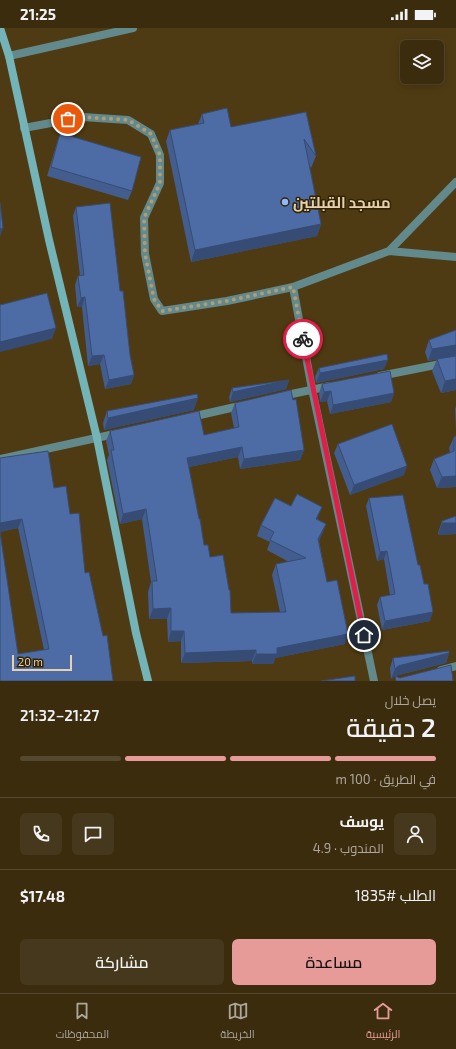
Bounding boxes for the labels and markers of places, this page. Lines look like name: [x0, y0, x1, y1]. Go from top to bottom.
pin: [51, 102, 85, 136]
place label: مسجد القبلتين: [293, 193, 391, 212]
marker: مسجد القبلتين: [280, 197, 290, 207]
pin: [347, 618, 381, 652]

